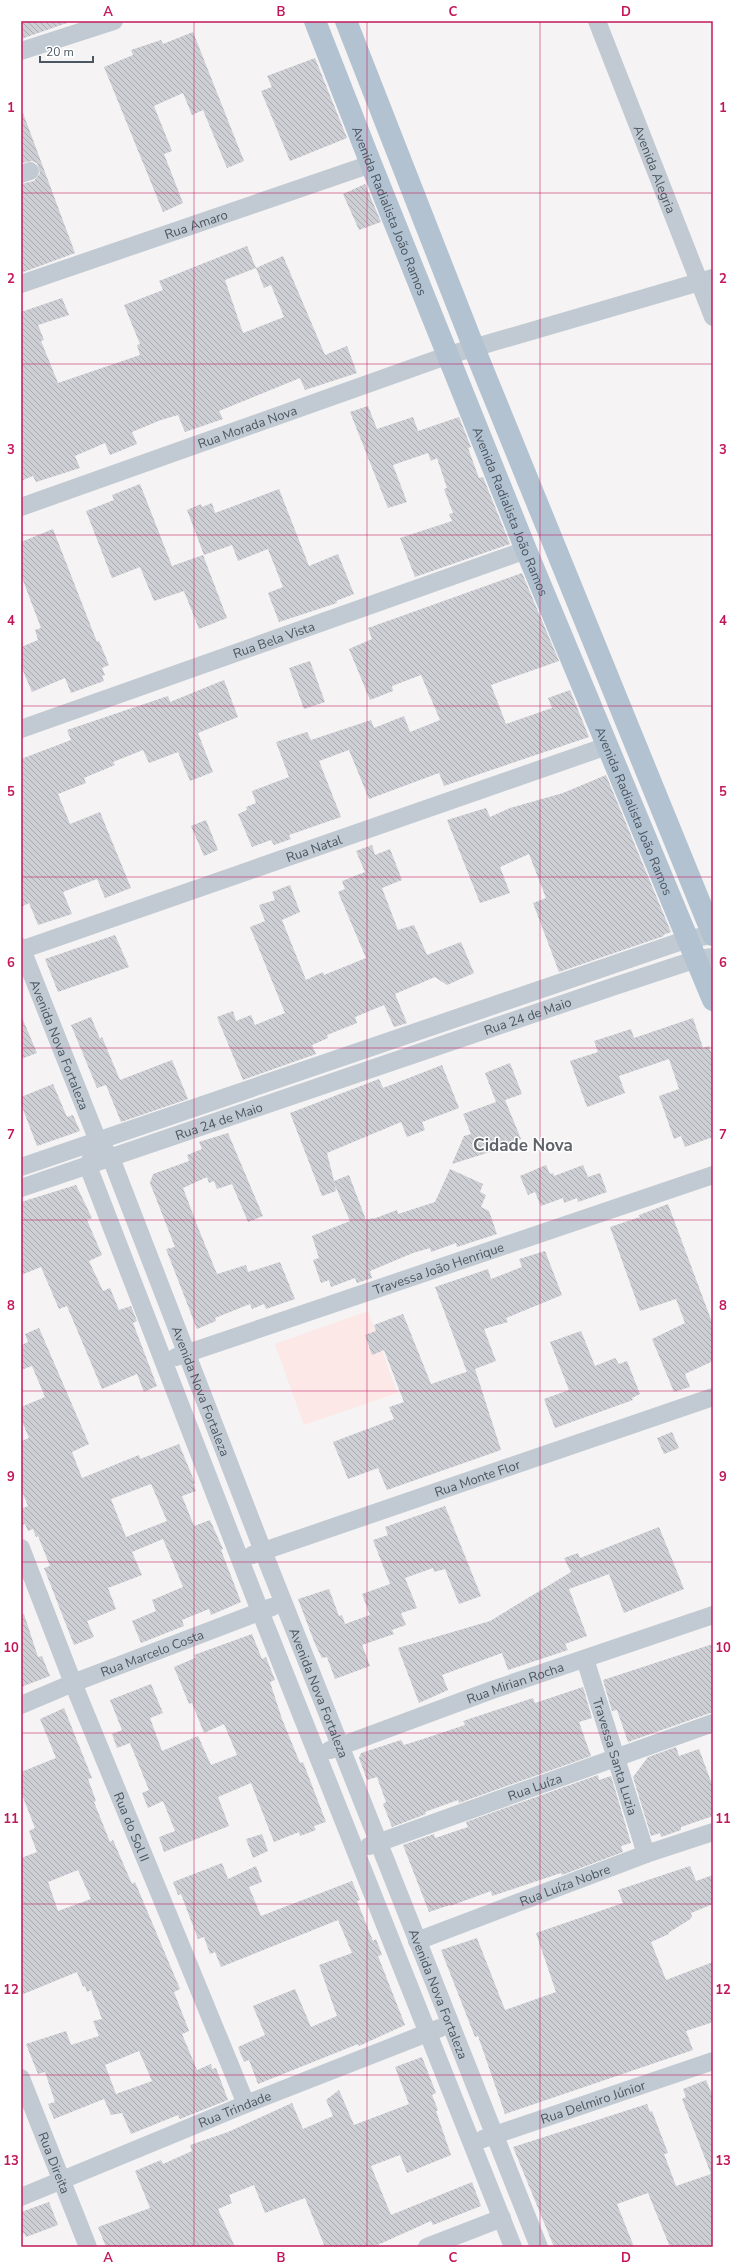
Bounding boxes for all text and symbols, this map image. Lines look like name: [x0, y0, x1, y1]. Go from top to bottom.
text: A: [103, 3, 113, 21]
text: B: [277, 3, 286, 21]
text: C: [449, 3, 458, 21]
text: D: [621, 3, 631, 21]
scale bar: [40, 38, 93, 64]
text: 20 m: [46, 44, 74, 60]
text: 1: [7, 99, 15, 117]
text: 1: [719, 99, 727, 117]
street label: Avenida Alegria: [629, 123, 679, 216]
street label: Avenida Radialista João Ramos: [347, 124, 431, 299]
street label: Rua Amaro: [162, 206, 230, 244]
text: 2: [7, 270, 15, 288]
text: 2: [719, 270, 727, 288]
street label: Rua Morada Nova: [195, 402, 300, 454]
street label: Avenida Radialista João Ramos: [468, 424, 552, 599]
text: 3: [7, 441, 15, 459]
text: 3: [719, 441, 727, 459]
text: 4: [7, 612, 15, 630]
text: 4: [719, 612, 727, 630]
street label: Rua Bela Vista: [231, 618, 317, 663]
street label: Avenida Radialista João Ramos: [590, 724, 677, 898]
text: 5: [7, 783, 15, 801]
text: 5: [719, 783, 727, 801]
street label: Rua Natal: [284, 831, 345, 867]
text: 6: [7, 954, 15, 972]
text: 6: [719, 954, 727, 972]
street label: Avenida Nova Fortaleza: [25, 977, 93, 1113]
street label: Rua 24 de Maio: [482, 993, 574, 1040]
street label: Rua 24 de Maio: [173, 1098, 265, 1145]
text: 7: [7, 1126, 15, 1144]
text: 7: [719, 1126, 727, 1144]
district label: Cidade Nova: [473, 1134, 573, 1157]
street label: Travessa João Henrique: [371, 1238, 507, 1300]
text: 8: [7, 1297, 15, 1315]
text: 8: [719, 1297, 727, 1315]
street label: Avenida Nova Fortaleza: [167, 1324, 234, 1459]
street label: Rua Monte Flor: [432, 1456, 523, 1502]
text: 9: [7, 1468, 15, 1486]
text: 9: [719, 1468, 727, 1486]
street label: Avenida Nova Fortaleza: [284, 1625, 352, 1761]
street label: Rua Marcelo Costa: [98, 1626, 207, 1682]
text: 10: [3, 1639, 19, 1657]
text: 10: [715, 1639, 731, 1657]
street label: Rua Mirian Rocha: [464, 1658, 566, 1709]
street label: Travessa Santa Luzia: [588, 1696, 641, 1817]
street label: Rua Luíza: [505, 1770, 565, 1806]
street label: Rua do Sol II: [109, 1790, 153, 1864]
text: 11: [3, 1810, 19, 1828]
text: 11: [715, 1810, 731, 1828]
street label: Rua Luíza Nobre: [517, 1860, 613, 1911]
street label: Avenida Nova Fortaleza: [404, 1927, 472, 2062]
text: 12: [3, 1981, 19, 1999]
text: 12: [715, 1981, 731, 1999]
street label: Rua Delmiro Júnior: [538, 2076, 648, 2129]
street label: Rua Trindade: [196, 2087, 274, 2133]
street label: Rua Direita: [33, 2129, 74, 2196]
text: 13: [3, 2152, 19, 2170]
text: 13: [715, 2152, 731, 2170]
text: A: [103, 2249, 113, 2267]
text: B: [277, 2249, 286, 2267]
text: C: [449, 2249, 458, 2267]
text: D: [621, 2249, 631, 2267]

